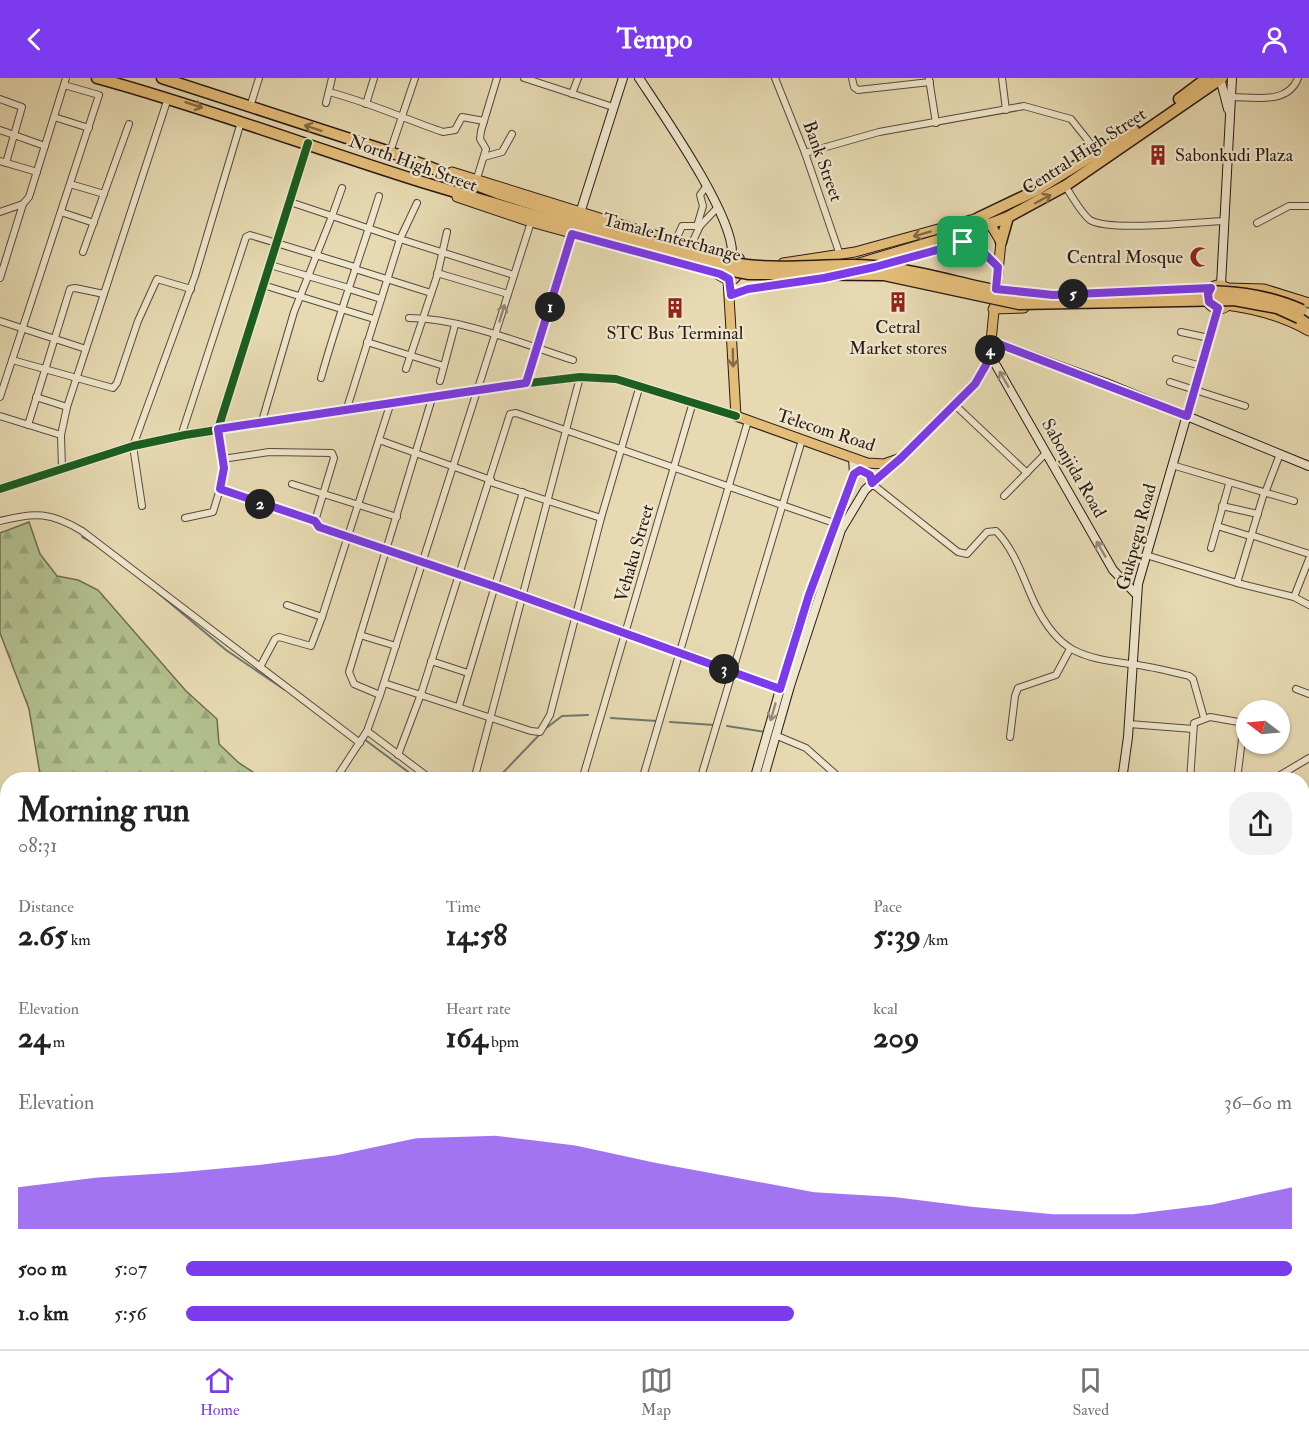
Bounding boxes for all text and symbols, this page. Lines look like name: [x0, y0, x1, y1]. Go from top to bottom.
icon: back: [18, 23, 51, 56]
text: Tempo: [617, 23, 692, 56]
icon: person: [1258, 23, 1291, 56]
one-way arrow: [184, 101, 203, 112]
street label: Central High Street: [1018, 103, 1151, 200]
street label: Bank Street: [797, 118, 848, 205]
one-way arrow: [304, 121, 323, 132]
street label: North High Street: [345, 130, 480, 197]
building icon: Sabonkudi Plaza: [1146, 143, 1170, 167]
place label: Sabonkudi Plaza: [1175, 144, 1294, 167]
one-way arrow: [1034, 193, 1051, 205]
street label: Tamale Interchange: [600, 208, 744, 267]
pin: [937, 216, 988, 267]
icon: arrive: [946, 225, 979, 258]
one-way arrow: [913, 229, 932, 240]
mosque icon: Central Mosque: [1188, 245, 1212, 269]
place label: Central Mosque: [1067, 246, 1183, 269]
pin: 5: [1058, 279, 1088, 309]
text: 5: [1069, 284, 1077, 304]
building icon: Cetral Market stores: [886, 290, 910, 314]
pin: 1: [535, 292, 565, 322]
building icon: STC Bus Terminal: [663, 296, 687, 320]
text: 1: [547, 297, 553, 317]
one-way arrow: [497, 304, 508, 323]
place label: Cetral Market stores: [849, 316, 947, 360]
place label: STC Bus Terminal: [607, 322, 744, 345]
pin: 4: [975, 335, 1005, 365]
text: 4: [986, 340, 994, 360]
one-way arrow: [727, 348, 738, 368]
one-way arrow: [998, 371, 1010, 388]
street label: Telecom Road: [774, 404, 878, 457]
street label: Sabonjida Road: [1036, 415, 1111, 522]
street label: Gukpegu Road: [1111, 481, 1162, 593]
pin: 2: [245, 489, 275, 519]
text: 2: [256, 494, 264, 514]
street label: Vehaku Street: [610, 501, 659, 605]
one-way arrow: [1094, 541, 1106, 558]
pin: 3: [709, 654, 739, 684]
text: 3: [721, 659, 727, 679]
north arrow: [1236, 700, 1290, 754]
map controls: [1236, 700, 1290, 754]
one-way arrow: [767, 703, 778, 722]
text: Morning run: [18, 790, 190, 831]
button: share: [1229, 792, 1292, 855]
text: 08:31: [18, 833, 57, 858]
text: Distance: [18, 897, 74, 917]
text: Time: [446, 897, 481, 917]
text: Pace: [873, 897, 902, 917]
text: 2.65: [18, 917, 67, 954]
text: 14:58: [446, 917, 507, 954]
text: 5:39: [873, 917, 921, 954]
text: km: [67, 930, 91, 950]
text: /km: [921, 930, 948, 950]
text: Elevation: [18, 999, 79, 1019]
text: Heart rate: [446, 999, 511, 1019]
text: kcal: [873, 999, 898, 1019]
text: 24: [18, 1019, 49, 1056]
text: 164: [446, 1019, 488, 1056]
text: 209: [873, 1019, 919, 1056]
text: m: [49, 1032, 65, 1052]
text: bpm: [488, 1032, 519, 1052]
text: Elevation: [18, 1090, 94, 1115]
text: 36–60 m: [1224, 1090, 1292, 1115]
text: 500 m: [18, 1256, 67, 1281]
text: 5:07: [114, 1256, 147, 1281]
text: 1.0 km: [18, 1301, 69, 1326]
text: 5:56: [114, 1301, 147, 1326]
tab: Home: [200, 1364, 240, 1420]
tab: Map: [640, 1364, 673, 1420]
tab: Saved: [1072, 1364, 1109, 1420]

